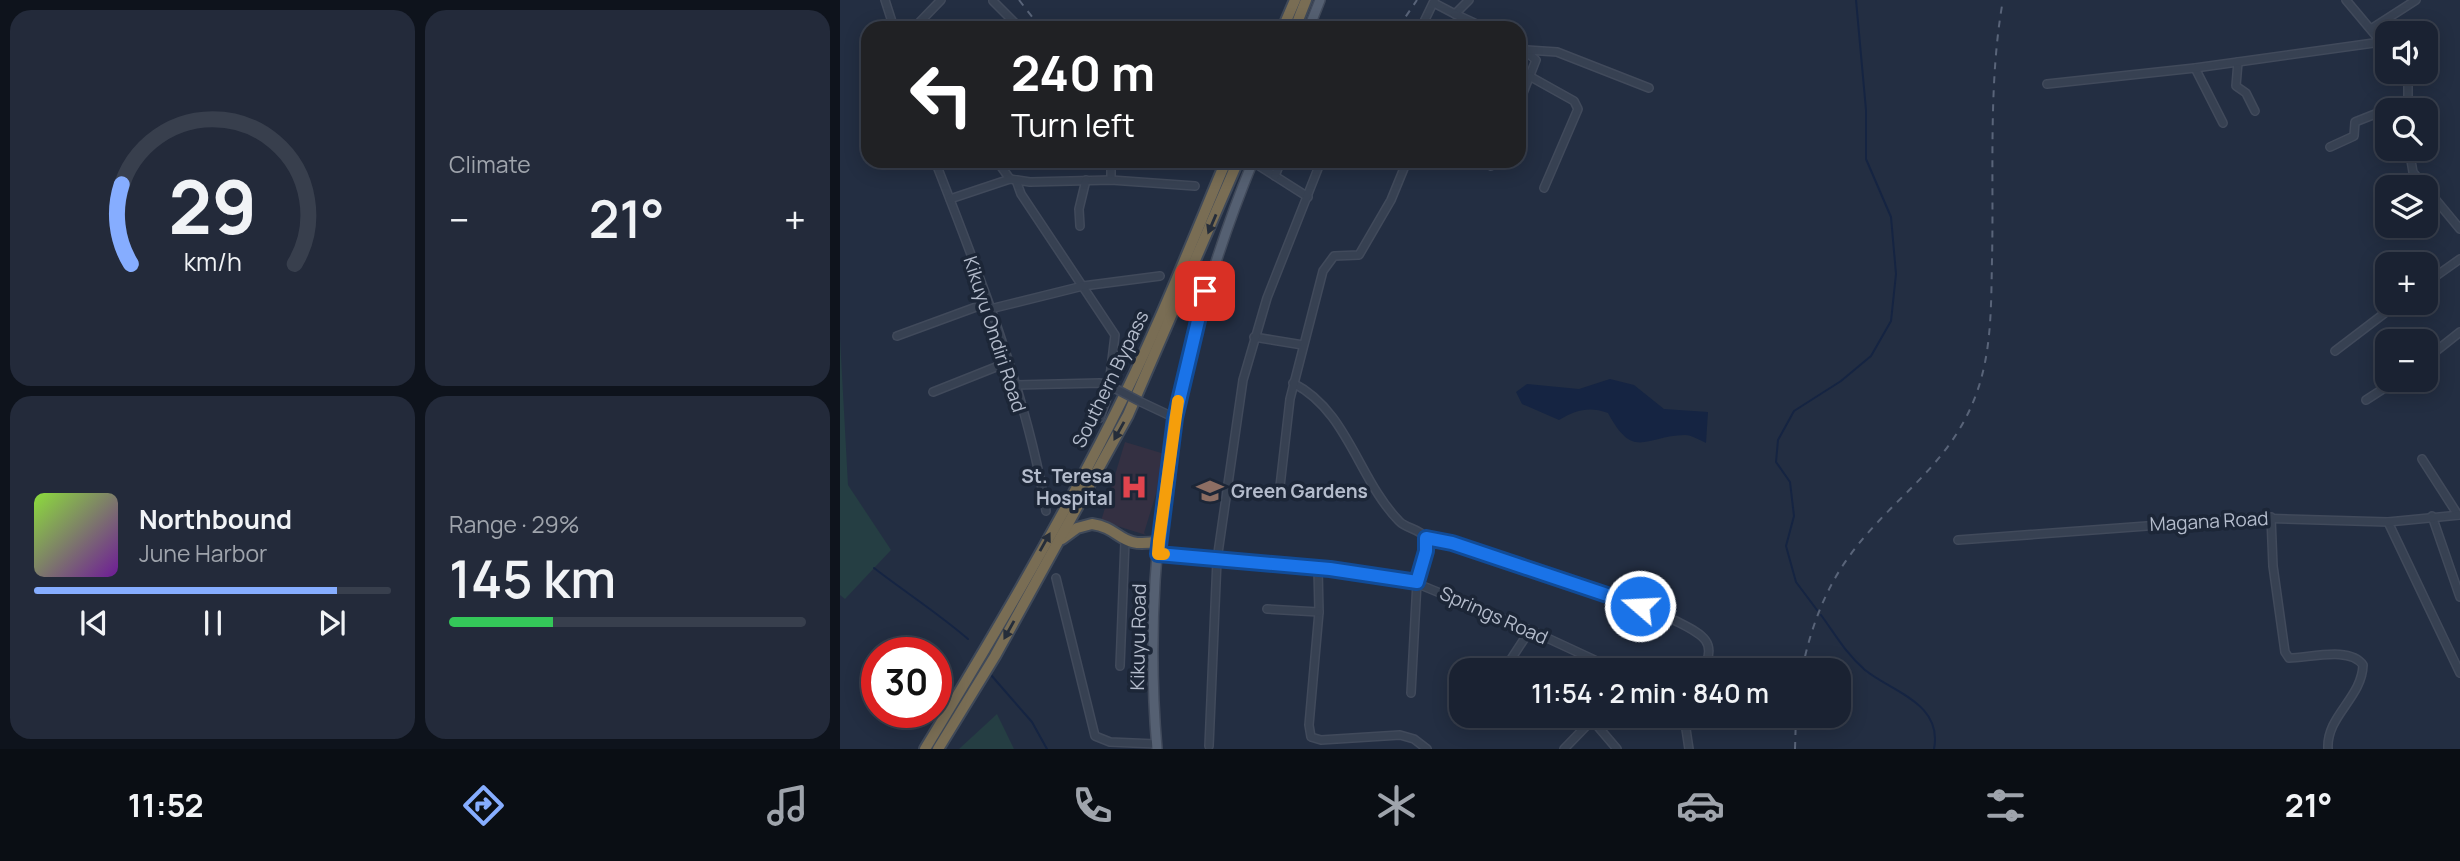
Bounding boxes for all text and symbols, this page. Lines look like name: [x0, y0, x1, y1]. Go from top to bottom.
map controls: [2375, 21, 2438, 392]
button: sound: [2375, 21, 2438, 84]
text: 240 m: [1011, 39, 1155, 106]
icon: left: [896, 49, 987, 140]
button: search: [2375, 98, 2438, 161]
text: Turn left: [1011, 103, 1135, 147]
text: Climate: [449, 148, 531, 180]
text: 29: [168, 156, 257, 256]
button: layers: [2375, 175, 2438, 238]
text: 21°: [589, 183, 665, 254]
text: −: [449, 193, 470, 245]
text: +: [784, 193, 806, 245]
one-way arrow: [1206, 214, 1218, 234]
text: km/h: [183, 244, 242, 279]
button: +: [2375, 252, 2438, 315]
street label: Kikuyu Ondiri Road: [958, 253, 1032, 415]
pin: [1175, 261, 1235, 321]
icon: arrive: [1186, 272, 1224, 310]
street label: Southern Bypass: [1066, 306, 1154, 452]
button: −: [2375, 329, 2438, 392]
one-way arrow: [1113, 422, 1125, 441]
place label: St. Teresa Hospital: [1021, 463, 1113, 511]
hospital icon: St. Teresa Hospital: [1119, 472, 1149, 502]
school or university icon: Green Gardens: [1195, 476, 1225, 506]
place label: Green Gardens: [1231, 478, 1368, 504]
text: Northbound: [139, 501, 292, 537]
street label: Magana Road: [2149, 505, 2269, 537]
text: Range · 29%: [449, 508, 580, 540]
one-way arrow: [1039, 532, 1051, 551]
text: June Harbor: [139, 537, 267, 569]
text: 145 km: [449, 543, 616, 614]
position arrow: [1603, 569, 1677, 643]
street label: Springs Road: [1436, 580, 1552, 650]
street label: Kikuyu Road: [1124, 583, 1152, 691]
icon: previous: [75, 604, 113, 642]
icon: pause: [194, 604, 232, 642]
icon: next: [313, 604, 351, 642]
one-way arrow: [1003, 621, 1015, 640]
speed limit sign: 30: [861, 637, 952, 728]
text: 11:54 · 2 min · 840 m: [1531, 675, 1769, 711]
icon: directions: [459, 781, 508, 830]
icon: music: [763, 781, 812, 830]
icon: phone: [1068, 781, 1117, 830]
icon: climate: [1372, 781, 1421, 830]
icon: car: [1676, 781, 1725, 830]
icon: filters: [1981, 781, 2030, 830]
text: 11:52: [128, 783, 204, 827]
text: 21°: [2285, 783, 2332, 827]

